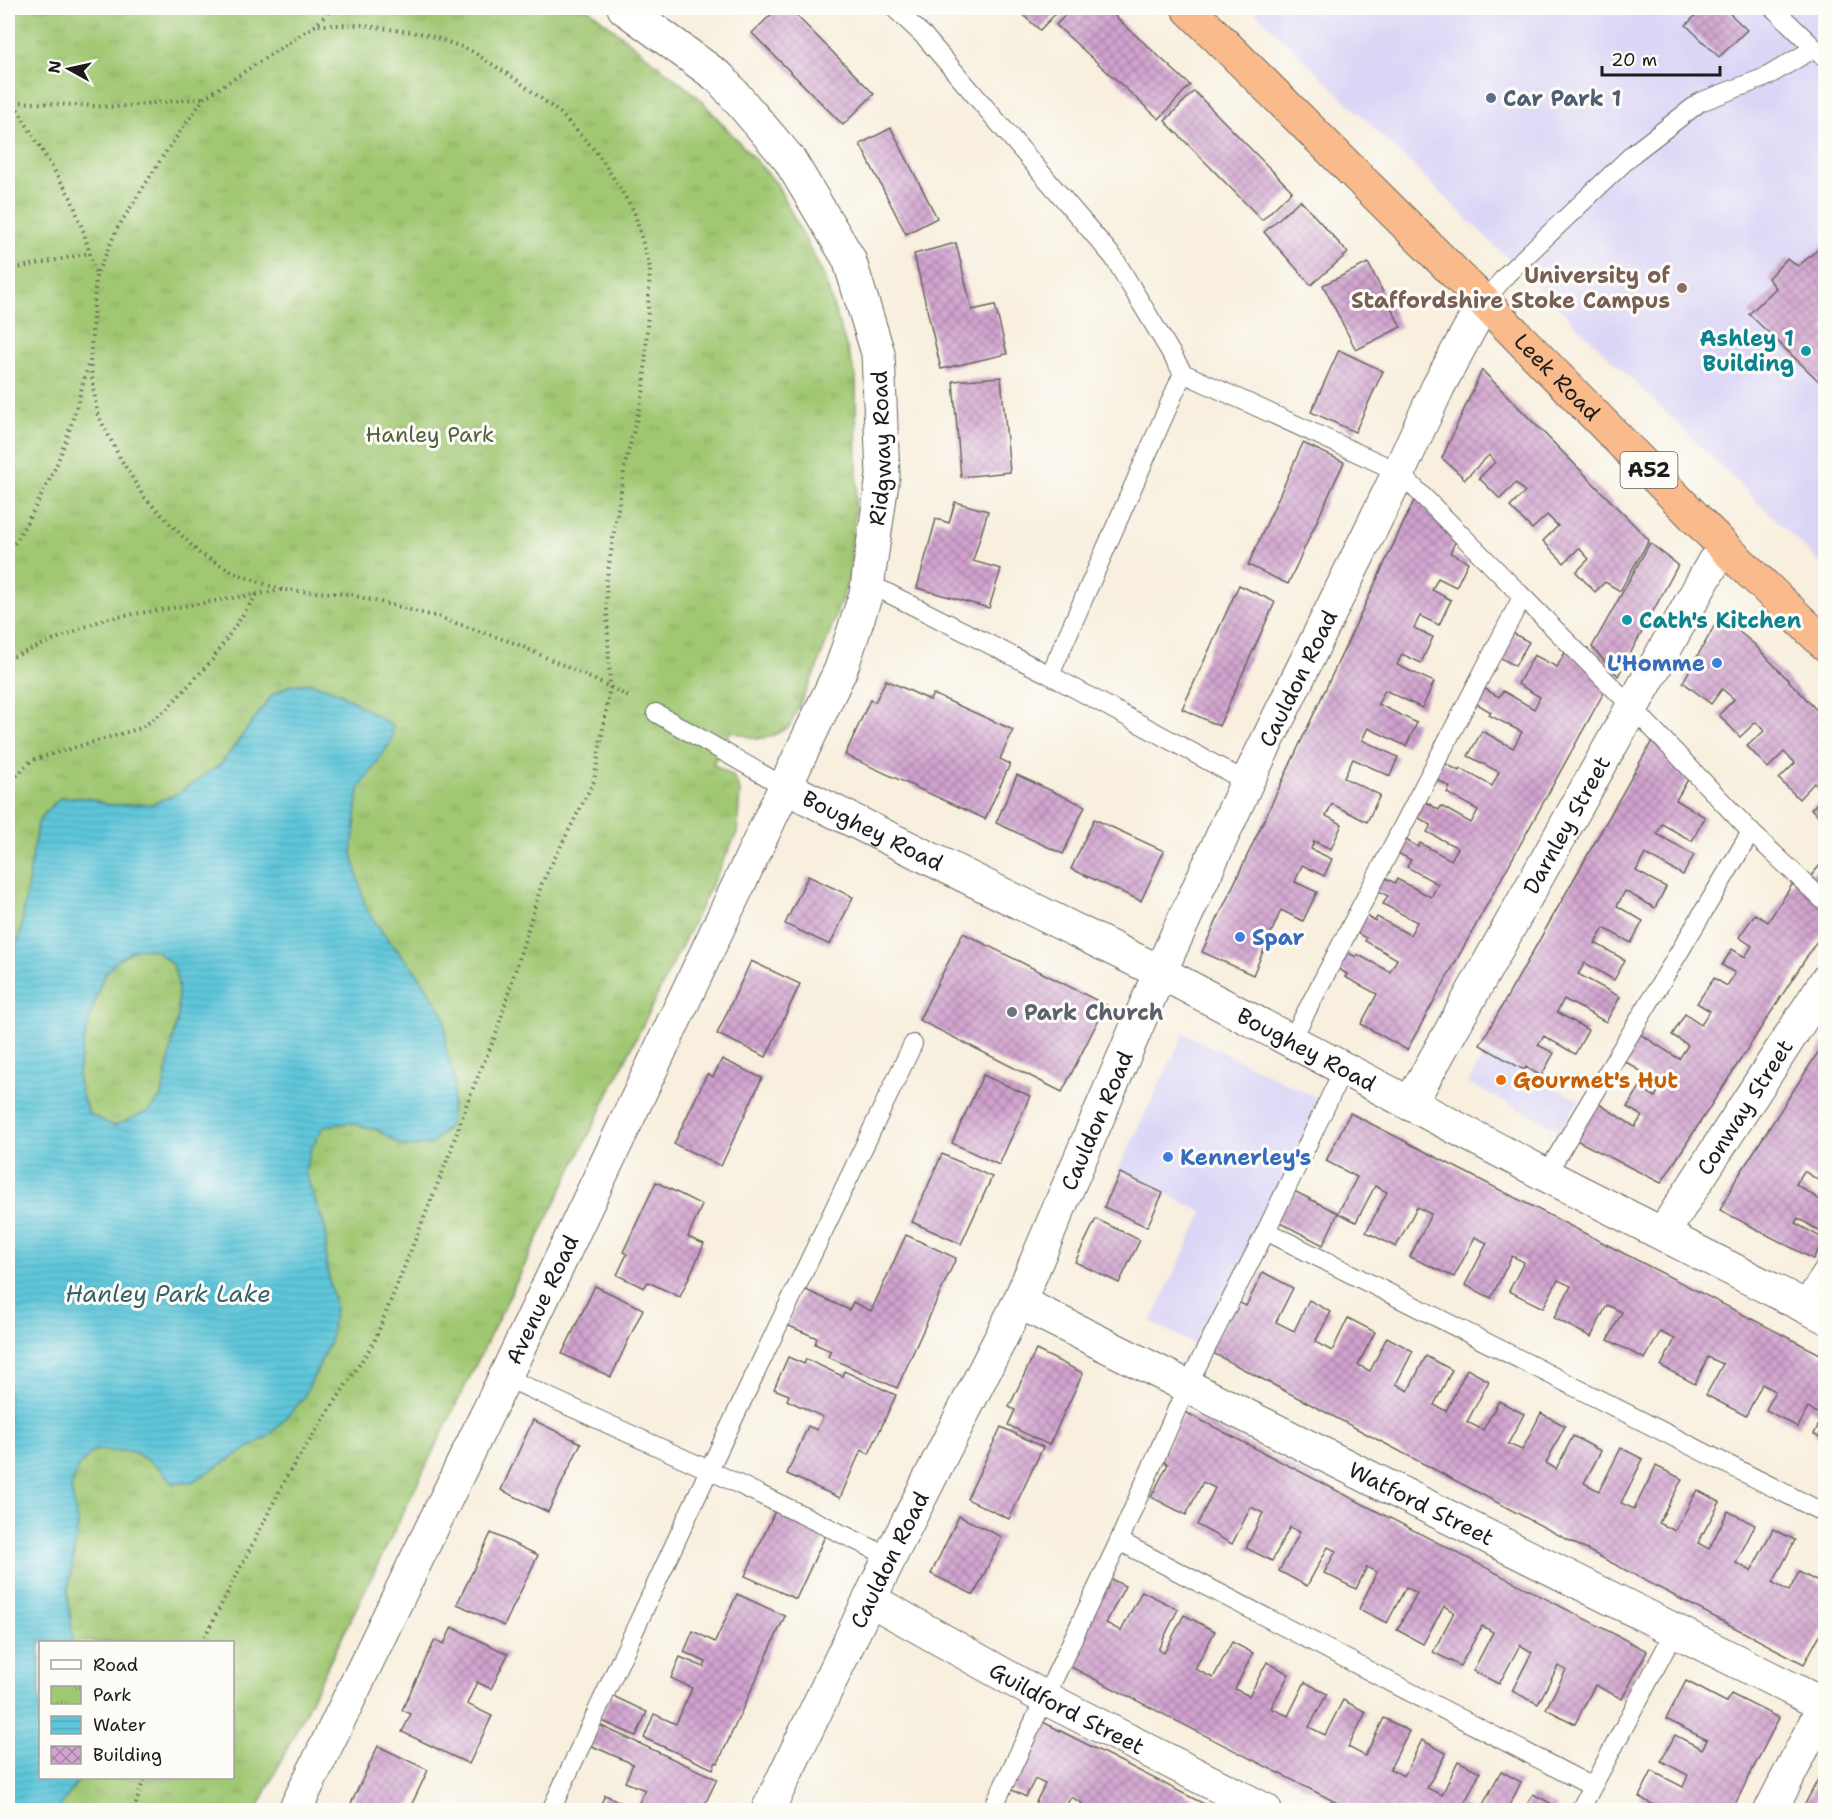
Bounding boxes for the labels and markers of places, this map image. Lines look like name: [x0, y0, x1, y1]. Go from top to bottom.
place label: Car Park 1: [1503, 84, 1621, 113]
marker: Car Park 1: [1484, 91, 1498, 105]
place label: University of Staffordshire Stoke Campus: [1351, 261, 1670, 315]
marker: University of Staffordshire Stoke Campus: [1675, 281, 1689, 295]
place label: Ashley 1 Building: [1699, 324, 1794, 378]
marker: Ashley 1 Building: [1799, 344, 1813, 358]
place label: Cath's Kitchen: [1639, 606, 1802, 635]
marker: Cath's Kitchen: [1620, 613, 1634, 627]
place label: L'Homme: [1607, 649, 1705, 678]
marker: L'Homme: [1710, 656, 1724, 670]
place label: Spar: [1252, 923, 1305, 952]
marker: Spar: [1233, 930, 1247, 944]
place label: Park Church: [1024, 998, 1164, 1027]
marker: Park Church: [1005, 1005, 1019, 1019]
place label: Gourmet's Hut: [1513, 1066, 1678, 1095]
marker: Gourmet's Hut: [1494, 1073, 1508, 1087]
place label: Kennerley's: [1180, 1143, 1311, 1172]
marker: Kennerley's: [1161, 1150, 1175, 1164]

